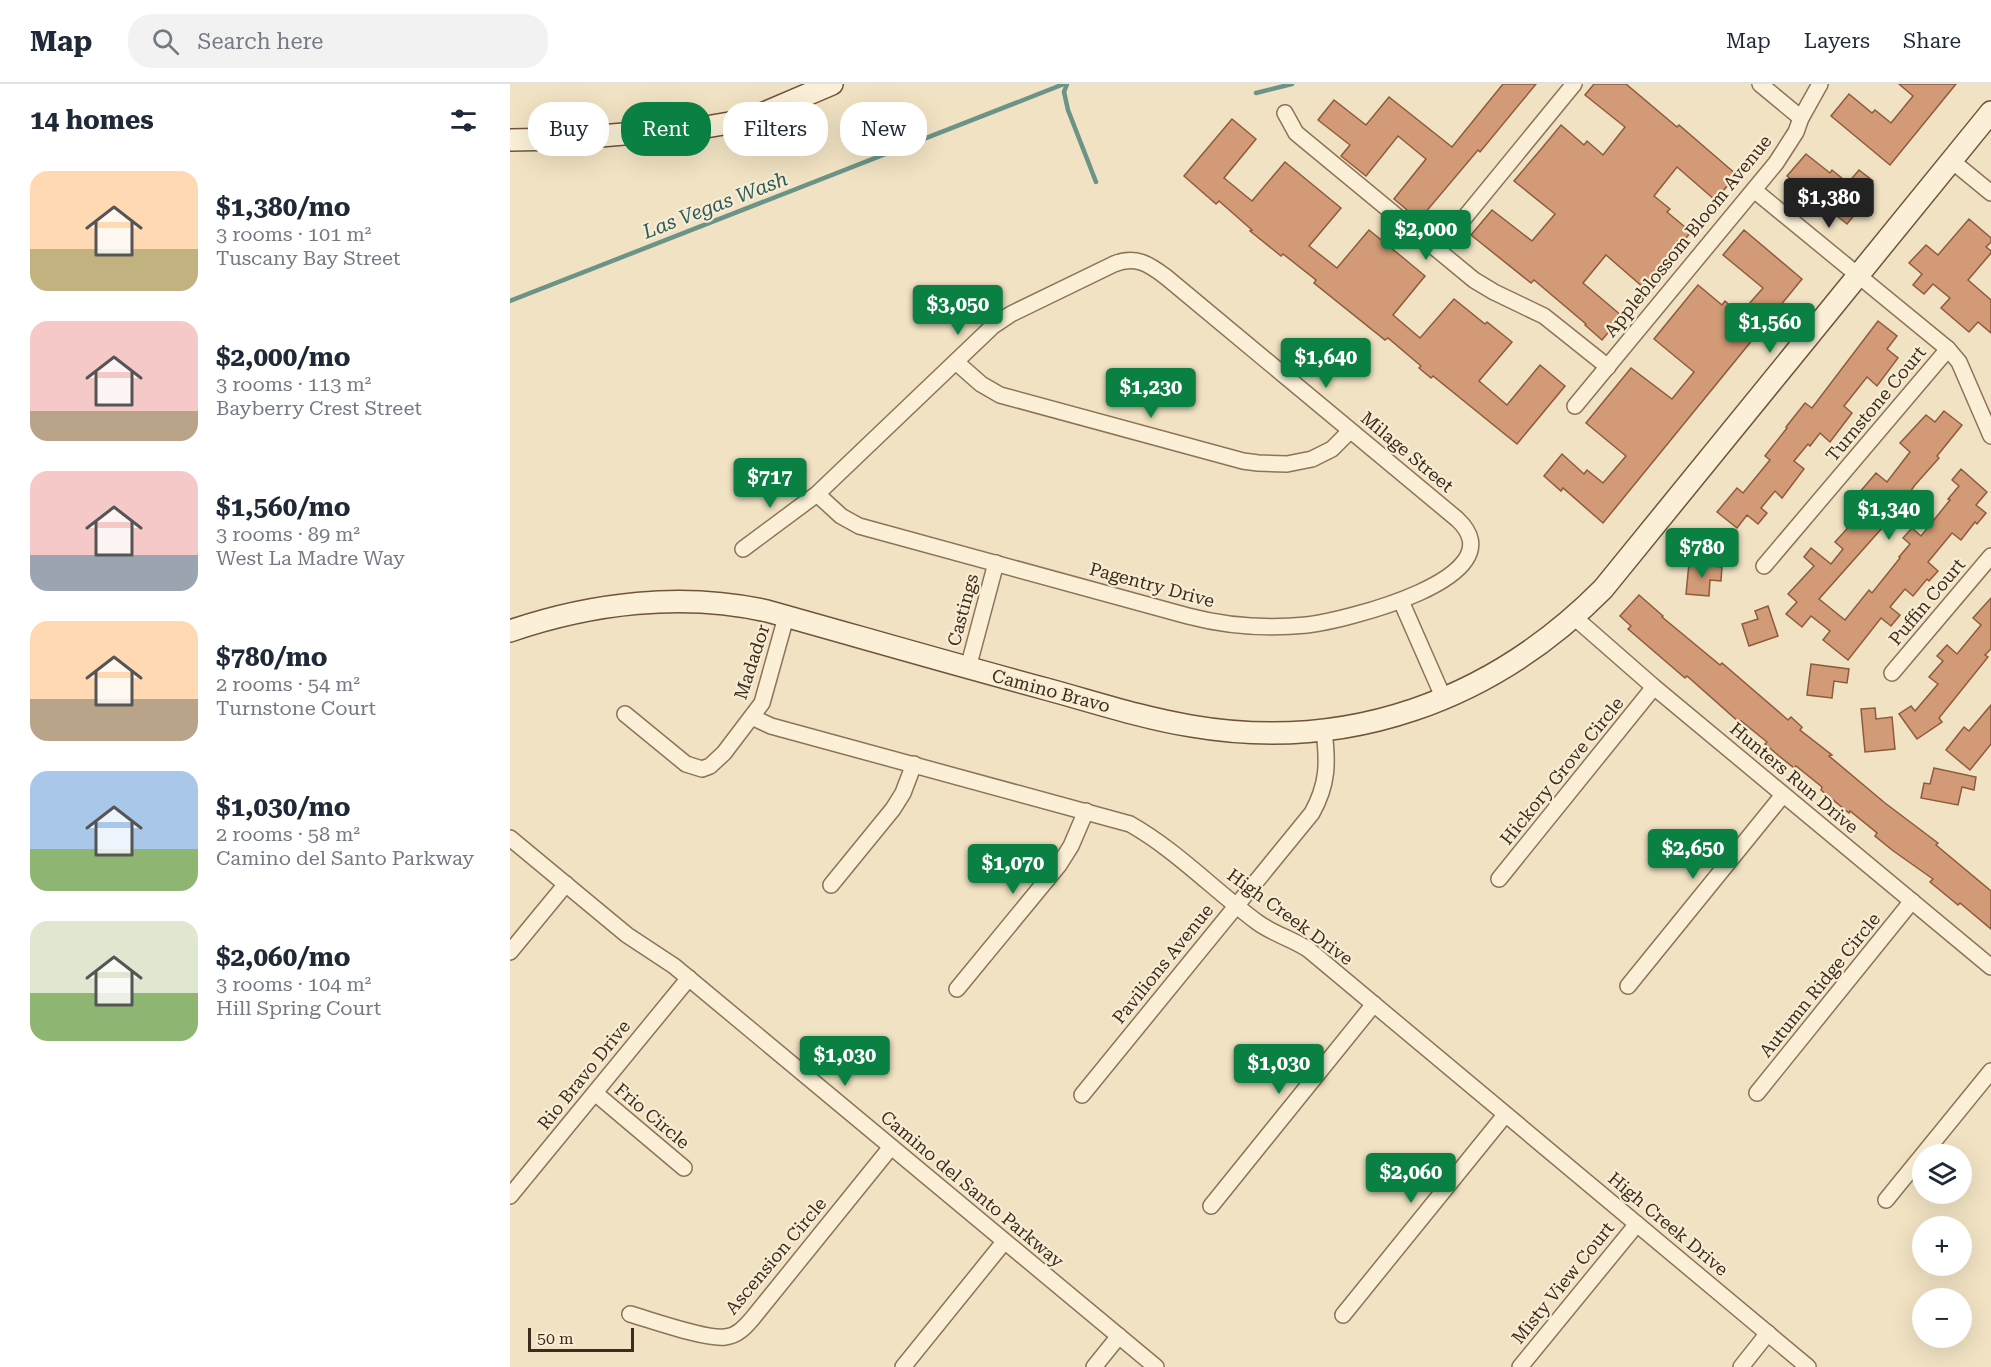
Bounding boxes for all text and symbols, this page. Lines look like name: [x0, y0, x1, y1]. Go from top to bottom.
search box: [128, 14, 548, 68]
text: Map: [30, 25, 92, 58]
icon: search: [149, 25, 182, 58]
text: Search here: [197, 29, 323, 54]
text: Map: [1726, 29, 1771, 53]
text: Layers: [1804, 29, 1870, 53]
text: Share: [1903, 29, 1961, 53]
chip: Buy: [528, 102, 609, 156]
chip: Rent: [621, 102, 711, 156]
chip: Filters: [723, 102, 828, 156]
chip: New: [840, 102, 927, 156]
icon: filters: [447, 104, 480, 137]
text: 14 homes: [30, 105, 154, 135]
street label: Appleblossom Bloom Avenue: [1600, 130, 1776, 341]
water label: Las Vegas Wash: [638, 166, 791, 244]
pin: $1,380: [1780, 178, 1878, 229]
text: $1,380: [1798, 185, 1860, 209]
text: $1,380/mo: [216, 192, 351, 222]
icon: home: [78, 195, 150, 267]
pin: $2,000: [1377, 210, 1475, 261]
text: $2,000: [1395, 217, 1457, 241]
text: 3 rooms · 101 m²: [216, 222, 371, 246]
text: Tuscany Bay Street: [216, 246, 401, 270]
pin: $3,050: [909, 285, 1007, 336]
text: $3,050: [927, 292, 989, 316]
pin: $1,560: [1721, 303, 1819, 354]
text: $1,560: [1739, 310, 1801, 334]
pin: $1,640: [1277, 338, 1375, 389]
text: $2,000/mo: [216, 342, 351, 372]
street label: Turnstone Court: [1821, 342, 1930, 466]
icon: home: [78, 345, 150, 417]
text: $1,640: [1295, 345, 1357, 369]
pin: $1,230: [1102, 368, 1200, 419]
text: 3 rooms · 113 m²: [216, 372, 371, 396]
text: $1,230: [1120, 375, 1182, 399]
text: Bayberry Crest Street: [216, 396, 422, 420]
street label: Milage Street: [1357, 407, 1458, 496]
pin: $717: [734, 458, 806, 509]
text: $717: [748, 465, 792, 489]
pin: $1,340: [1840, 490, 1938, 541]
text: $1,560/mo: [216, 492, 351, 522]
icon: home: [78, 495, 150, 567]
text: $1,340: [1858, 497, 1920, 521]
text: 3 rooms · 89 m²: [216, 522, 360, 546]
pin: $780: [1666, 528, 1738, 579]
text: $780: [1680, 535, 1724, 559]
text: West La Madre Way: [216, 546, 405, 570]
street label: Puffin Court: [1884, 554, 1969, 649]
street label: Pagentry Drive: [1087, 558, 1217, 611]
street label: Castings: [943, 571, 982, 648]
street label: Madador: [730, 622, 774, 702]
text: $780/mo: [216, 642, 328, 672]
icon: home: [78, 645, 150, 717]
street label: Camino Bravo: [990, 665, 1113, 716]
text: 2 rooms · 54 m²: [216, 672, 360, 696]
street label: Hickory Grove Circle: [1496, 693, 1628, 849]
text: Turnstone Court: [216, 696, 376, 720]
street label: Hunters Run Drive: [1726, 718, 1863, 838]
text: $1,030/mo: [216, 792, 351, 822]
icon: home: [78, 795, 150, 867]
text: 2 rooms · 58 m²: [216, 822, 360, 846]
pin: $2,650: [1644, 829, 1742, 880]
text: $2,650: [1662, 836, 1724, 860]
pin: $1,070: [964, 844, 1062, 895]
text: Camino del Santo Parkway: [216, 846, 474, 870]
text: $1,070: [982, 851, 1044, 875]
street label: High Creek Drive: [1223, 864, 1357, 969]
street label: Pavilions Avenue: [1108, 899, 1217, 1028]
street label: Autumn Ridge Circle: [1755, 908, 1884, 1061]
text: $2,060/mo: [216, 942, 351, 972]
icon: home: [78, 945, 150, 1017]
text: 3 rooms · 104 m²: [216, 972, 371, 996]
text: Hill Spring Court: [216, 996, 381, 1020]
street label: Rio Bravo Drive: [533, 1015, 634, 1134]
pin: $1,030: [796, 1036, 894, 1087]
text: $1,030: [814, 1043, 876, 1067]
pin: $1,030: [1230, 1044, 1328, 1095]
text: $1,030: [1248, 1051, 1310, 1075]
street label: Frio Circle: [611, 1078, 694, 1153]
street label: Camino del Santo Parkway: [877, 1106, 1068, 1272]
map controls: [1912, 1144, 1972, 1348]
button: layers: [1912, 1144, 1972, 1204]
pin: $2,060: [1362, 1153, 1460, 1204]
text: $2,060: [1380, 1160, 1442, 1184]
street label: High Creek Drive: [1604, 1167, 1733, 1280]
street label: Ascension Circle: [721, 1193, 831, 1318]
button: +: [1912, 1216, 1972, 1276]
street label: Misty View Court: [1507, 1217, 1618, 1348]
button: −: [1912, 1288, 1972, 1348]
scale bar: [528, 1325, 634, 1352]
text: 50 m: [537, 1329, 574, 1348]

